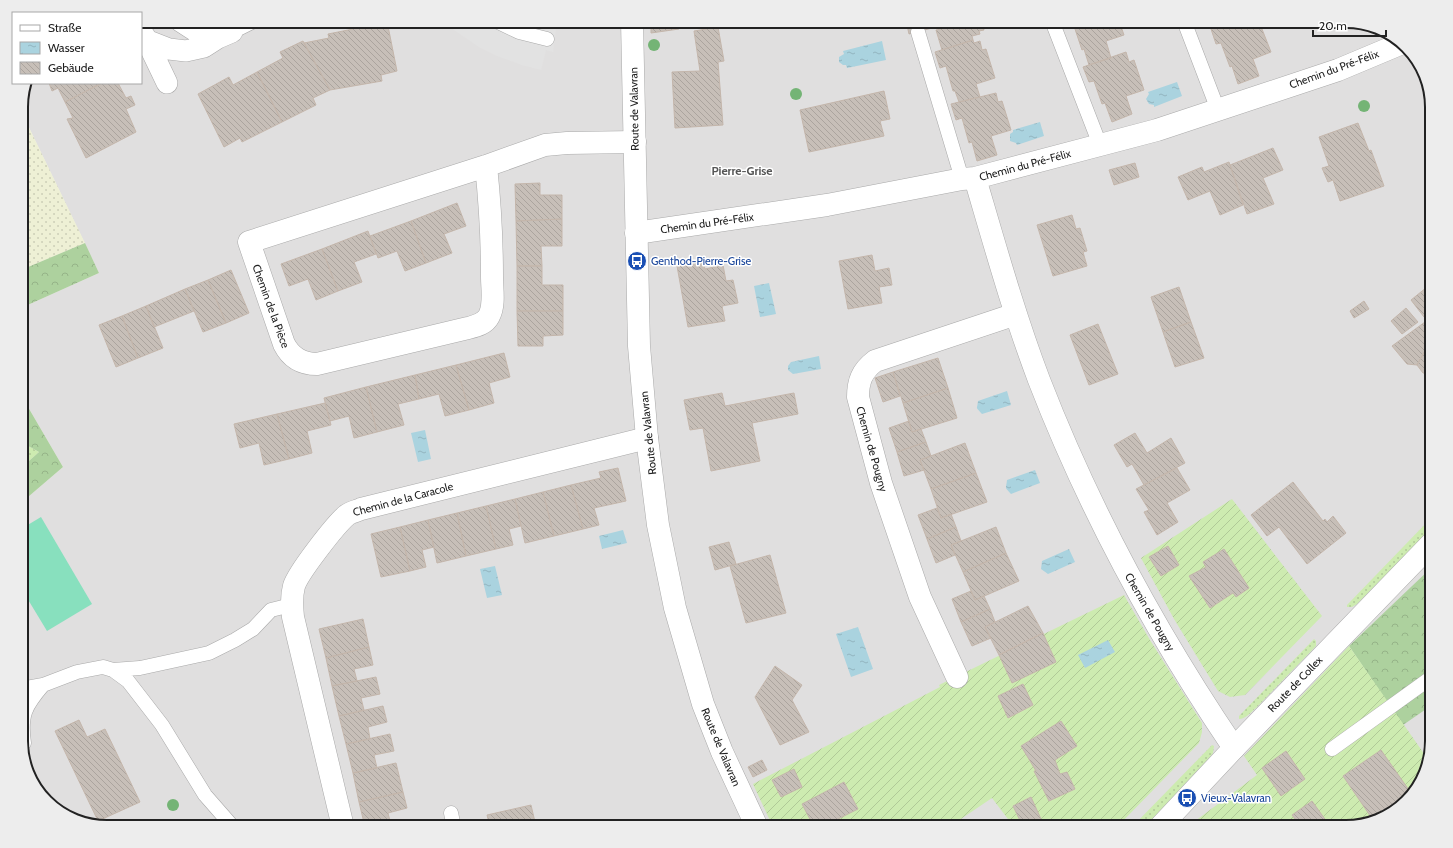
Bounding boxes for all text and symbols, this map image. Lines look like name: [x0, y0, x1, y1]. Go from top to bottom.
legend: [12, 12, 142, 84]
scale bar: [1313, 12, 1386, 38]
text: 20 m: [1319, 18, 1347, 33]
text: Straße: [48, 20, 81, 35]
text: Wasser: [48, 40, 85, 55]
street label: Chemin du Pré-Félix: [1287, 46, 1381, 92]
text: Gebäude: [48, 60, 94, 75]
street label: Route de Valavran: [626, 67, 642, 151]
street label: Chemin du Pré-Félix: [978, 146, 1073, 184]
district label: Pierre-Grise: [711, 163, 773, 178]
street label: Chemin du Pré-Félix: [659, 209, 755, 236]
bus stop icon: Genthod-Pierre-Grise: [626, 250, 648, 272]
place label: Genthod-Pierre-Grise: [651, 254, 752, 268]
street label: Chemin de la Pièce: [249, 262, 293, 350]
street label: Route de Valavran: [637, 391, 659, 475]
street label: Chemin de Pougny: [853, 405, 891, 494]
street label: Chemin de la Caracole: [351, 479, 455, 519]
street label: Chemin de Pougny: [1122, 570, 1178, 654]
street label: Route de Collex: [1265, 652, 1326, 715]
street label: Route de Valavran: [698, 706, 744, 788]
bus stop icon: Vieux-Valavran: [1176, 787, 1198, 809]
place label: Vieux-Valavran: [1201, 791, 1271, 805]

